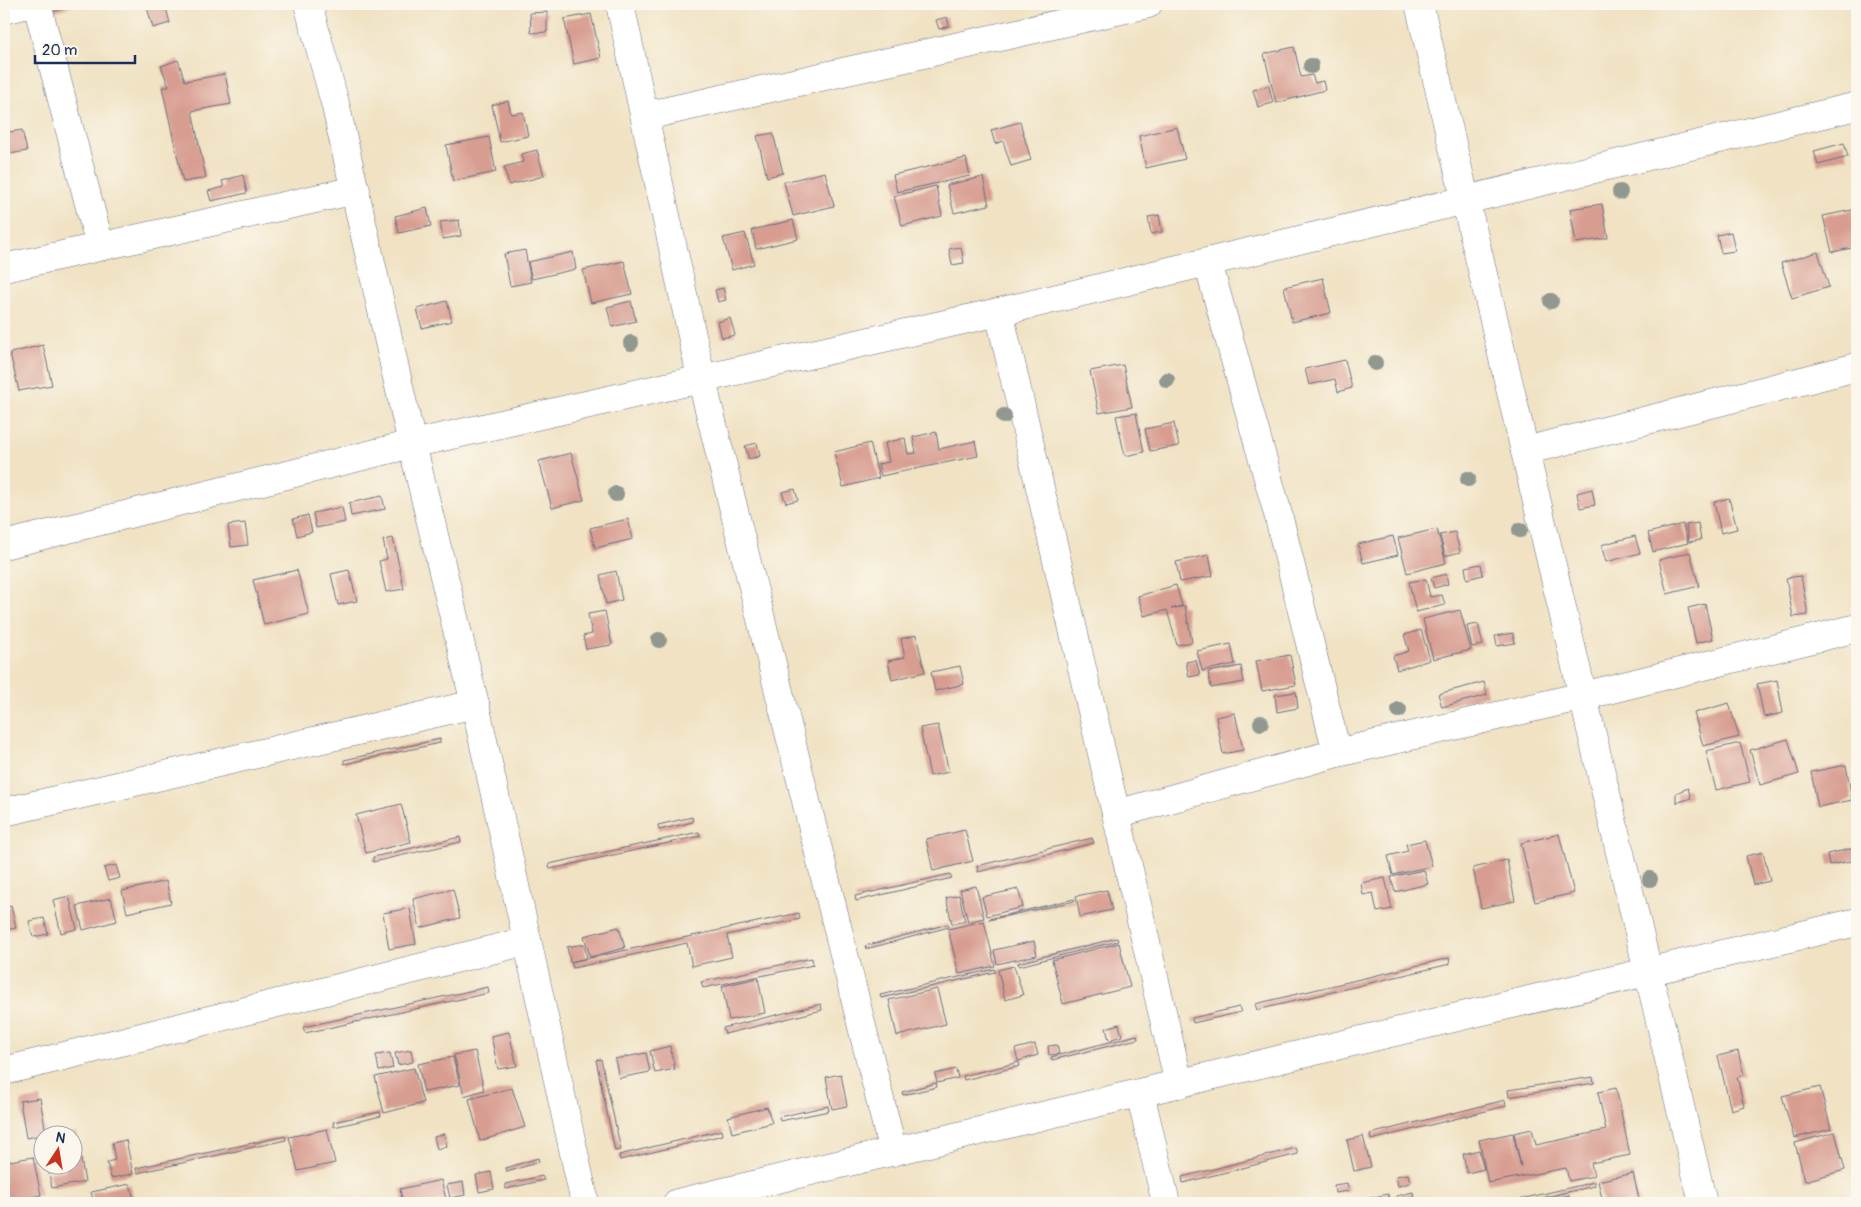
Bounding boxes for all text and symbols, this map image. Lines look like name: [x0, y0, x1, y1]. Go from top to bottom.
scale bar: [35, 32, 135, 64]
text: 20 m: [42, 41, 77, 60]
north arrow: [32, 1124, 82, 1174]
text: N: [54, 1128, 67, 1147]

